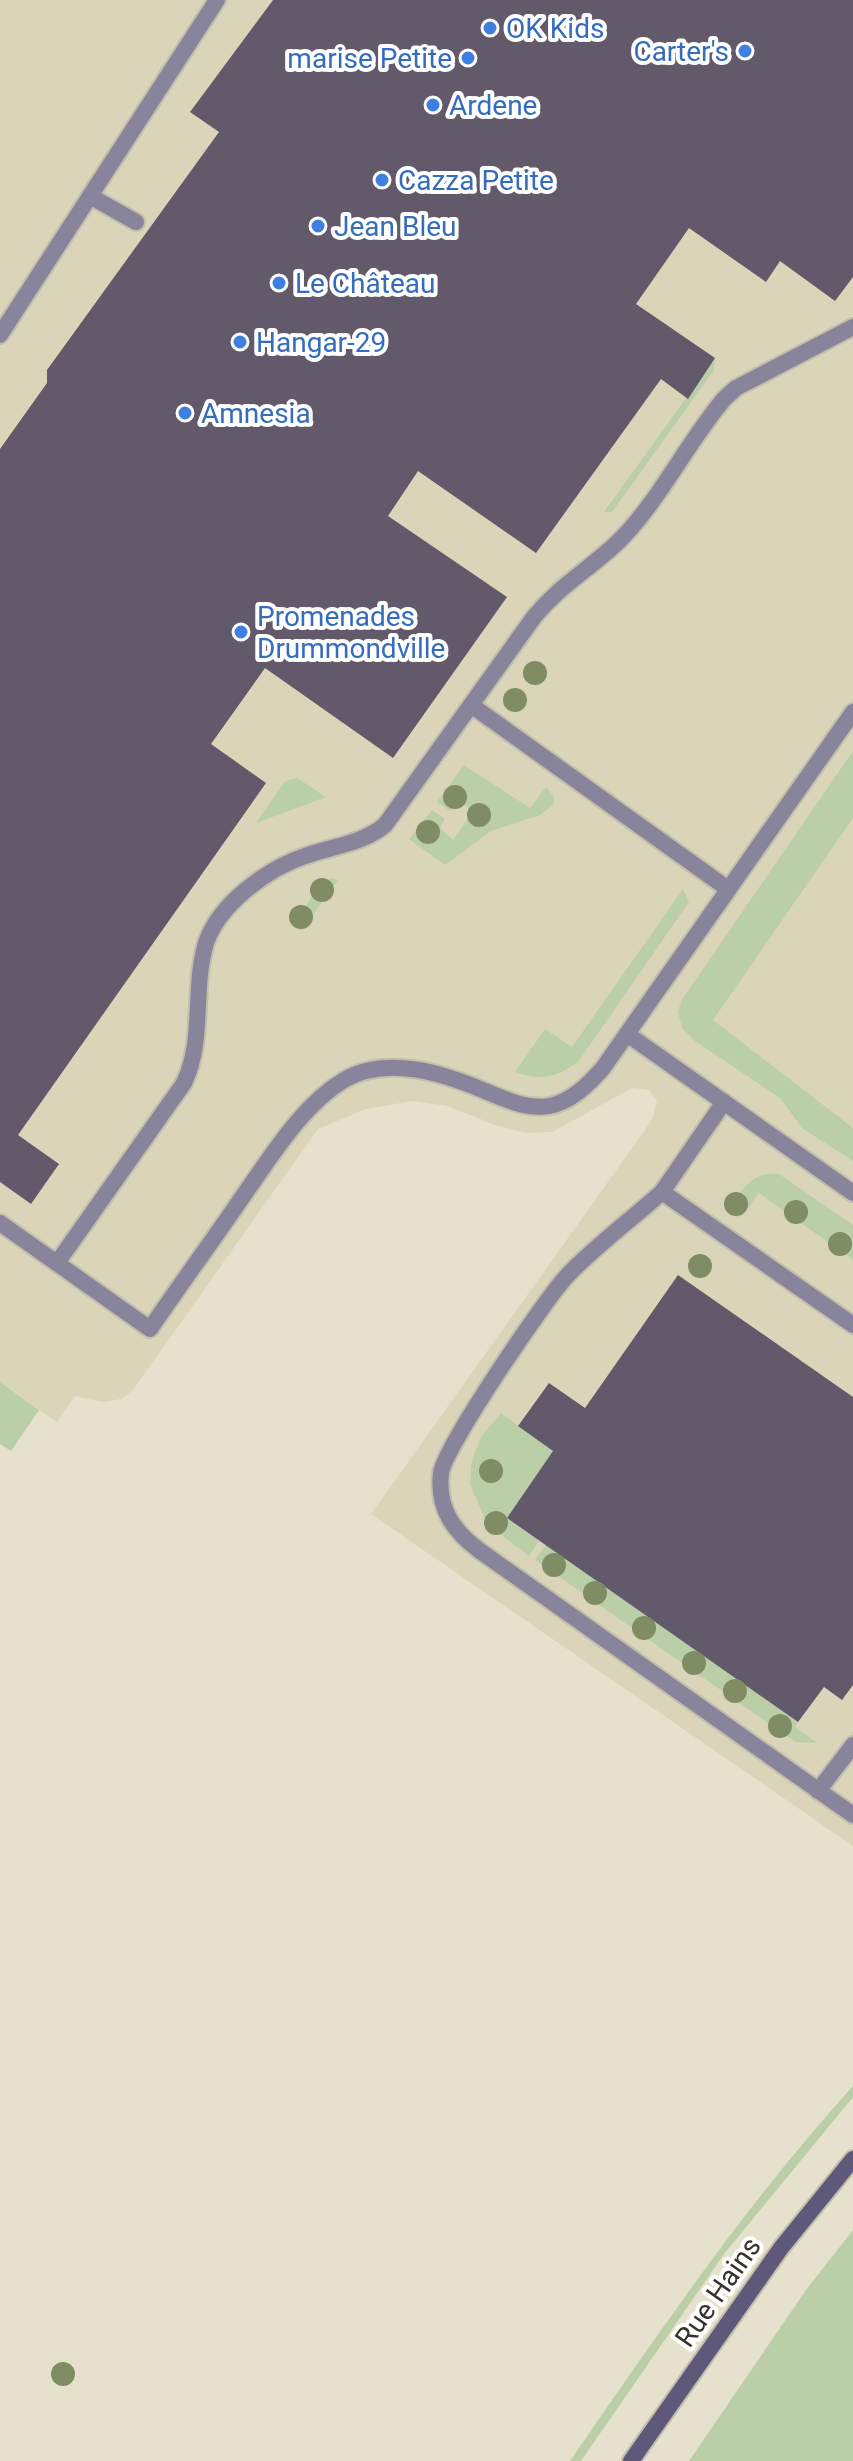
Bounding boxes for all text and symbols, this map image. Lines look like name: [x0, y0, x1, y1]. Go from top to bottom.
place label: OK Kids: [506, 12, 604, 45]
marker: OK Kids: [481, 19, 499, 37]
place label: Carter's: [633, 35, 729, 68]
place label: marise Petite: [287, 42, 452, 75]
marker: Carter's: [736, 42, 754, 60]
marker: marise Petite: [459, 49, 477, 67]
place label: Ardene: [449, 89, 537, 122]
marker: Ardene: [424, 96, 442, 114]
place label: Cazza Petite: [398, 164, 554, 197]
marker: Cazza Petite: [373, 171, 391, 189]
place label: Jean Bleu: [334, 210, 456, 243]
marker: Jean Bleu: [309, 217, 327, 235]
place label: Le Château: [295, 267, 435, 300]
marker: Le Château: [270, 274, 288, 292]
place label: Hangar-29: [256, 326, 386, 359]
marker: Hangar-29: [231, 333, 249, 351]
place label: Amnesia: [201, 397, 311, 430]
marker: Amnesia: [176, 404, 194, 422]
place label: Promenades Drummondville: [257, 600, 445, 665]
marker: Promenades Drummondville: [232, 623, 250, 641]
street label: Rue Hains: [668, 2231, 768, 2353]

